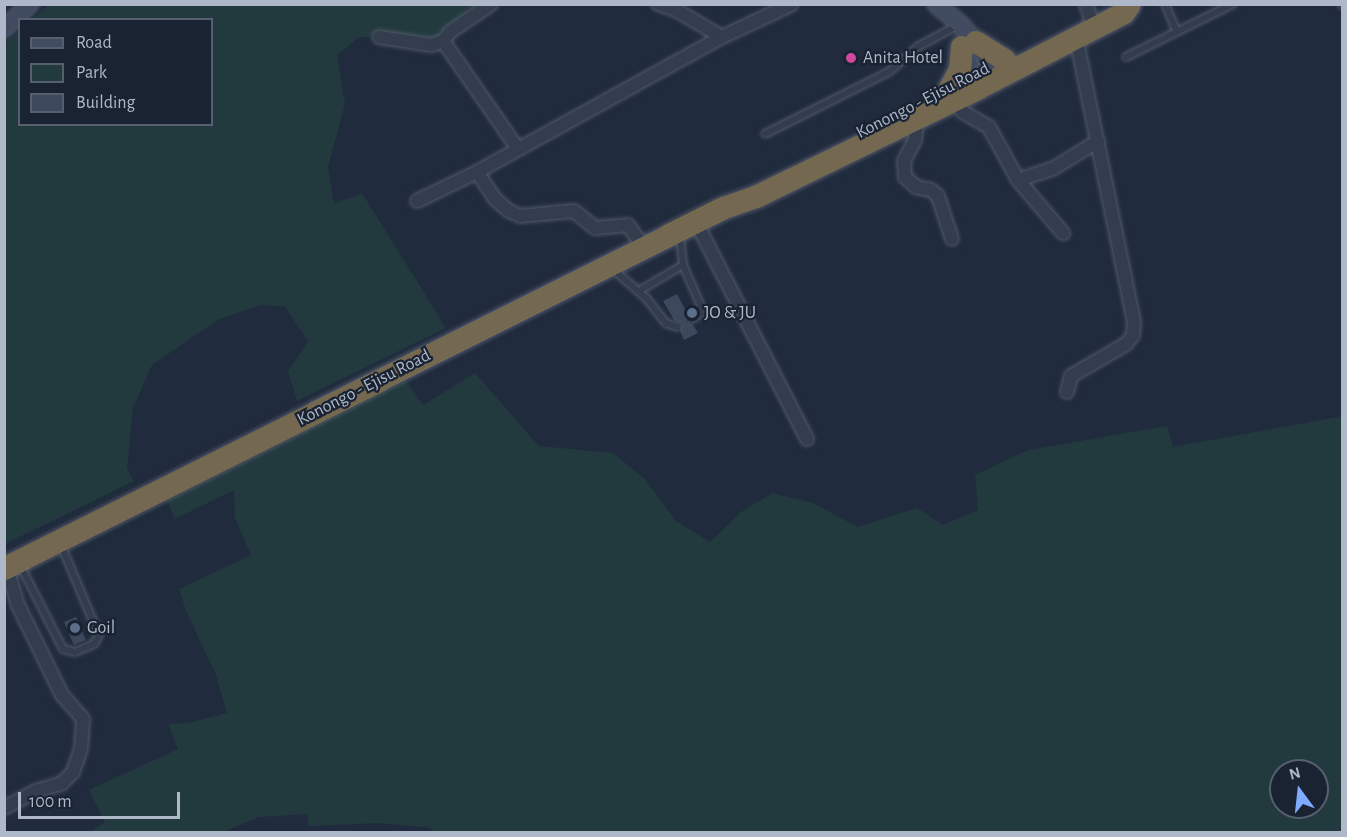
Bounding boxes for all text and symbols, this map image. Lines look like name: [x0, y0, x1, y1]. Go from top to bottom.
legend: [18, 18, 213, 126]
text: Road: [76, 34, 112, 52]
place label: Anita Hotel: [863, 47, 943, 69]
marker: Anita Hotel: [844, 51, 858, 65]
street label: Konongo - Ejisu Road: [853, 58, 993, 144]
text: Park: [76, 64, 107, 82]
text: Building: [76, 94, 135, 112]
place label: JO & JU: [704, 302, 756, 324]
marker: JO & JU: [685, 306, 699, 320]
street label: Konongo - Ejisu Road: [294, 345, 434, 431]
place label: Goil: [87, 617, 115, 639]
marker: Goil: [68, 621, 82, 635]
north arrow: [1269, 759, 1329, 819]
text: N: [1287, 764, 1302, 783]
scale bar: [21, 780, 183, 818]
text: 100 m: [29, 793, 72, 811]

